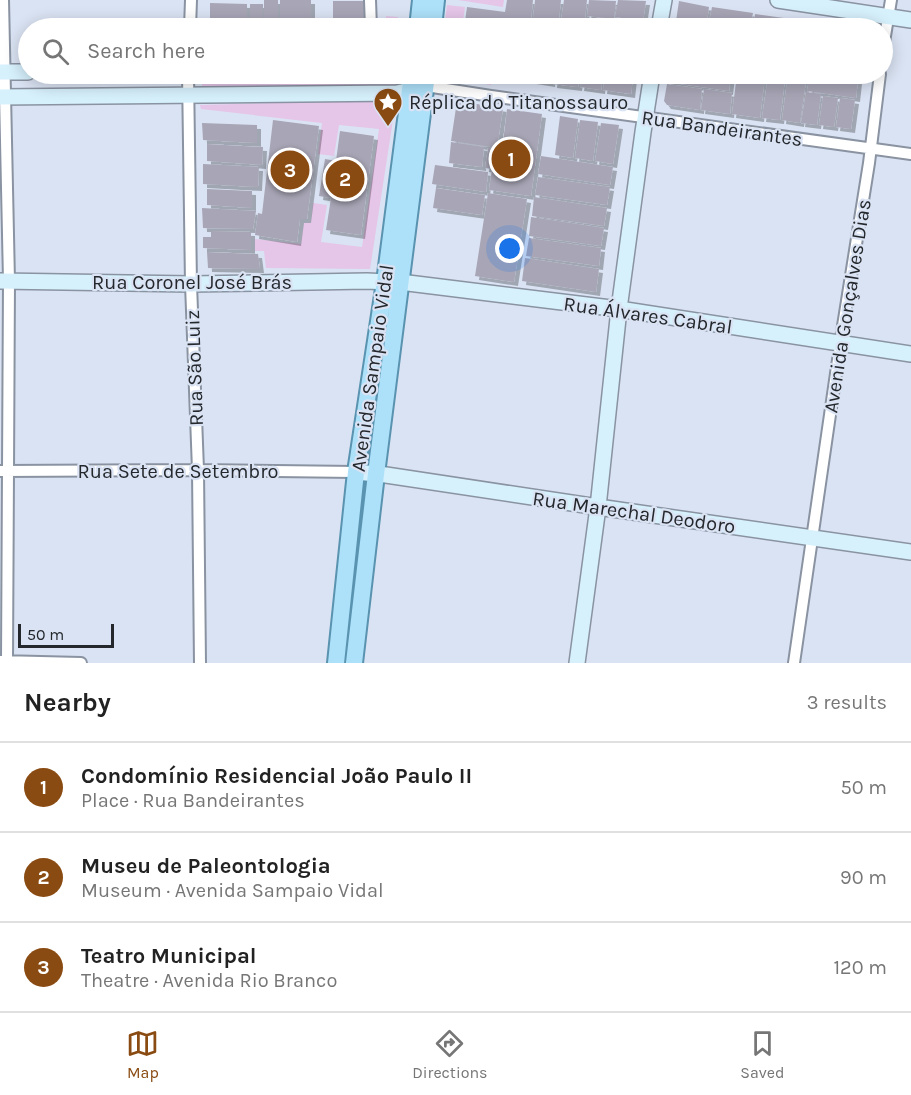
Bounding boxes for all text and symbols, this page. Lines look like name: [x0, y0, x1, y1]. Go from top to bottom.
search box: [18, 18, 893, 84]
icon: search: [39, 35, 72, 68]
text: Search here: [87, 38, 205, 64]
place icon: Réplica do Titanossauro: [372, 86, 404, 128]
place label: Réplica do Titanossauro: [409, 91, 628, 114]
street label: Rua Bandeirantes: [640, 106, 804, 151]
pin: 1: [492, 136, 530, 182]
pin: 3: [270, 148, 310, 192]
pin: 2: [326, 156, 364, 201]
street label: Avenida Gonçalves Dias: [819, 198, 876, 415]
your location: [495, 234, 524, 263]
street label: Avenida Sampaio Vidal: [347, 263, 398, 473]
street label: Rua Coronel José Brás: [92, 271, 292, 294]
street label: Rua Álvares Cabral: [562, 291, 734, 339]
street label: Rua São Luiz: [181, 310, 208, 426]
street label: Rua Sete de Setembro: [78, 460, 278, 483]
street label: Rua Marechal Deodoro: [531, 487, 737, 538]
scale bar: [18, 621, 114, 648]
text: 50 m: [27, 625, 64, 644]
text: Nearby: [24, 687, 111, 718]
text: 3 results: [807, 691, 887, 714]
text: Condomínio Residencial João Paulo II: [81, 763, 472, 789]
text: 1: [40, 776, 47, 799]
text: 50 m: [840, 776, 887, 799]
text: Place · Rua Bandeirantes: [81, 789, 305, 812]
text: Museu de Paleontologia: [81, 853, 331, 879]
text: 2: [37, 866, 50, 889]
text: 90 m: [840, 866, 887, 889]
text: Museum · Avenida Sampaio Vidal: [81, 879, 384, 902]
text: Teatro Municipal: [81, 943, 257, 969]
text: 3: [37, 956, 50, 979]
text: 120 m: [833, 956, 887, 979]
text: Theatre · Avenida Rio Branco: [81, 969, 337, 992]
tab: Map: [126, 1027, 159, 1082]
tab: Directions: [412, 1027, 487, 1082]
tab: Saved: [740, 1027, 785, 1082]

